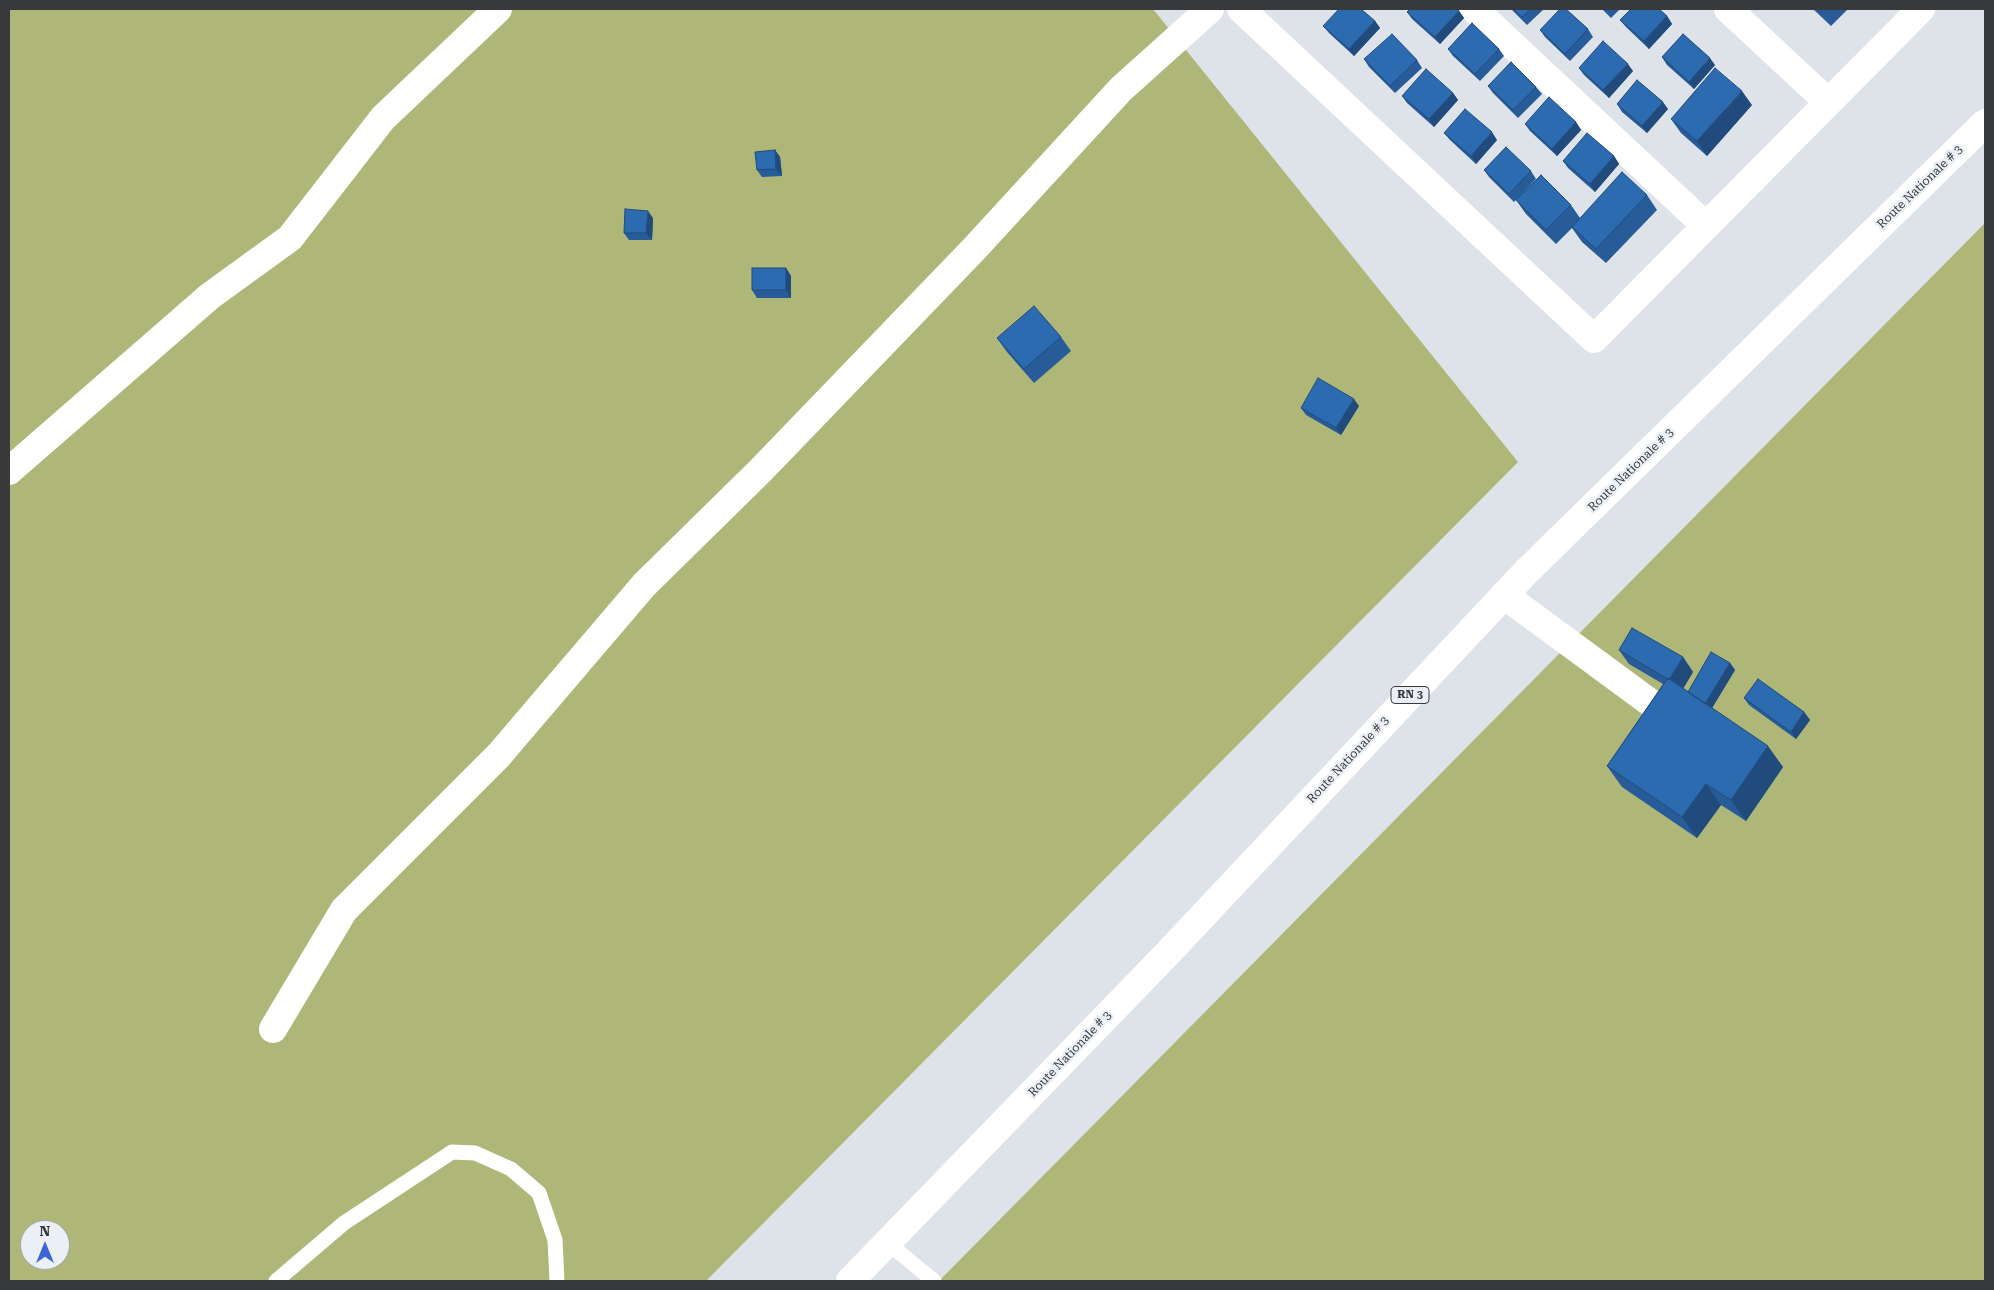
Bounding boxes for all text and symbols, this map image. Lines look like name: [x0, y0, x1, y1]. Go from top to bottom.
street label: Route Nationale # 3: [1874, 142, 1966, 232]
street label: Route Nationale # 3: [1585, 425, 1677, 515]
road number: RN 3: [1391, 686, 1429, 704]
street label: Route Nationale # 3: [1304, 714, 1392, 806]
street label: Route Nationale # 3: [1025, 1008, 1115, 1100]
north arrow: [20, 1220, 70, 1270]
text: N: [40, 1223, 50, 1239]

